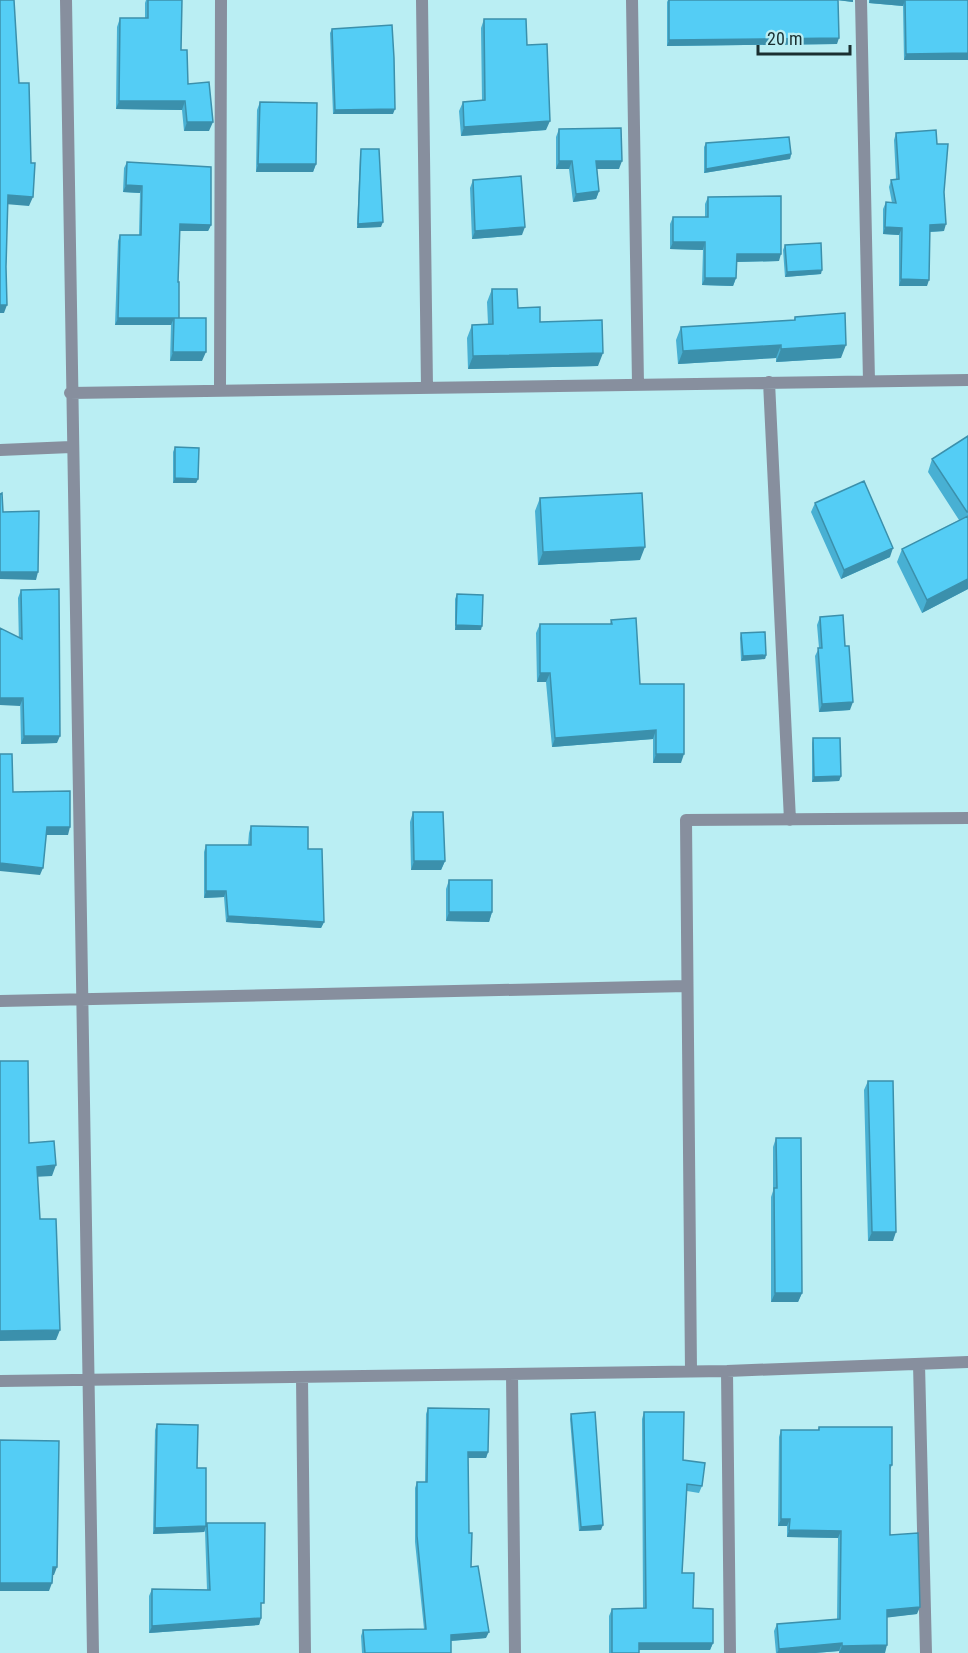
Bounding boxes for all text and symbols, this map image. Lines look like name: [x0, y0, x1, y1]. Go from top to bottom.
scale bar: [758, 18, 850, 56]
text: 20 m: [767, 28, 802, 49]

